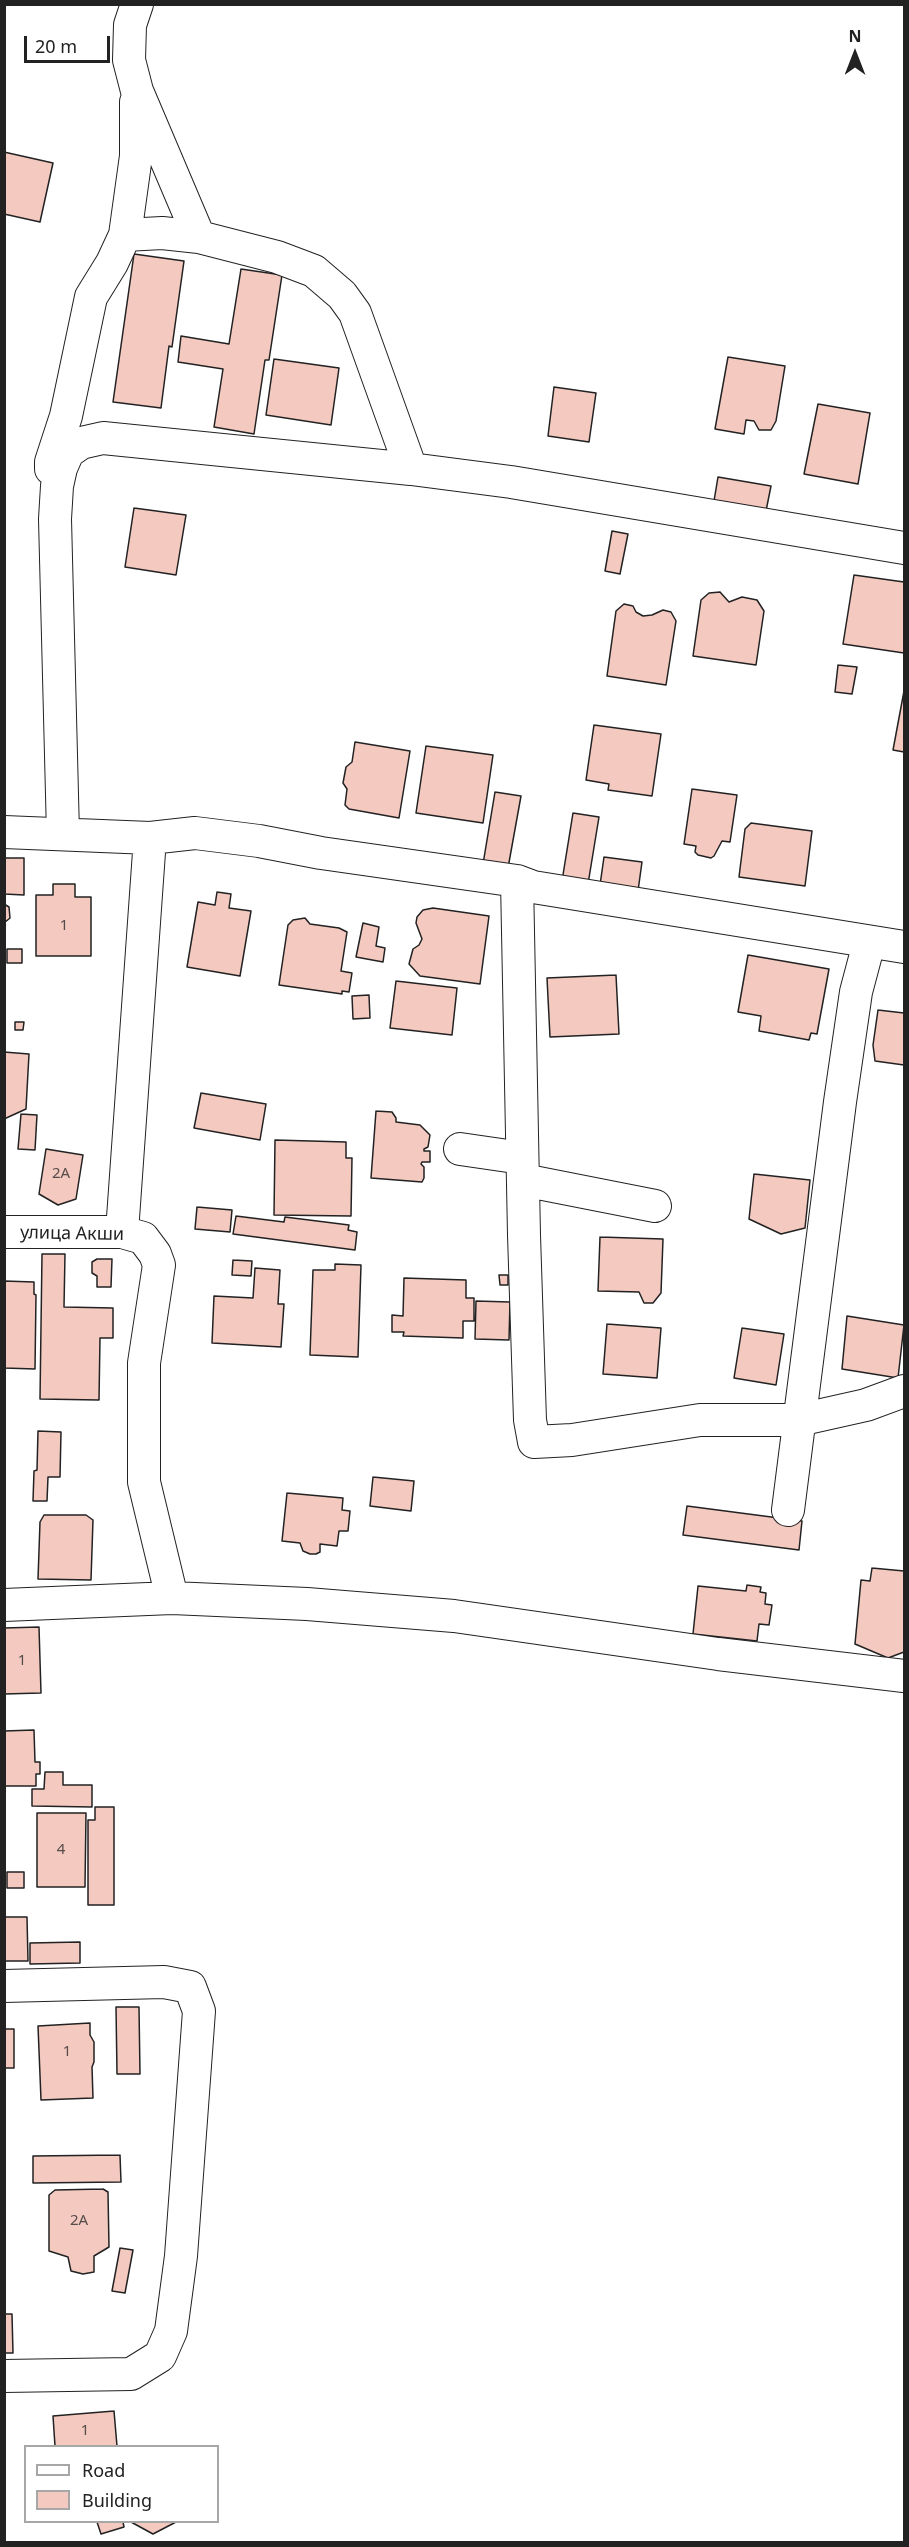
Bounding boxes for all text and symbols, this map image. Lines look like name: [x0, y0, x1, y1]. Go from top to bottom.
scale bar: [27, 24, 112, 62]
north arrow: [825, 24, 885, 84]
text: N: [848, 25, 862, 47]
text: 20 m: [35, 34, 77, 58]
house number: 1: [60, 917, 68, 935]
house number: 2А: [52, 1165, 70, 1183]
street label: улица Акши: [20, 1222, 124, 1246]
house number: 1: [18, 1652, 26, 1670]
house number: 4: [57, 1841, 65, 1859]
house number: 1: [63, 2043, 71, 2061]
house number: 2А: [70, 2212, 88, 2230]
house number: 1: [81, 2422, 89, 2440]
legend: [24, 2445, 219, 2523]
text: Road: [82, 2458, 125, 2482]
text: Building: [82, 2488, 152, 2512]

